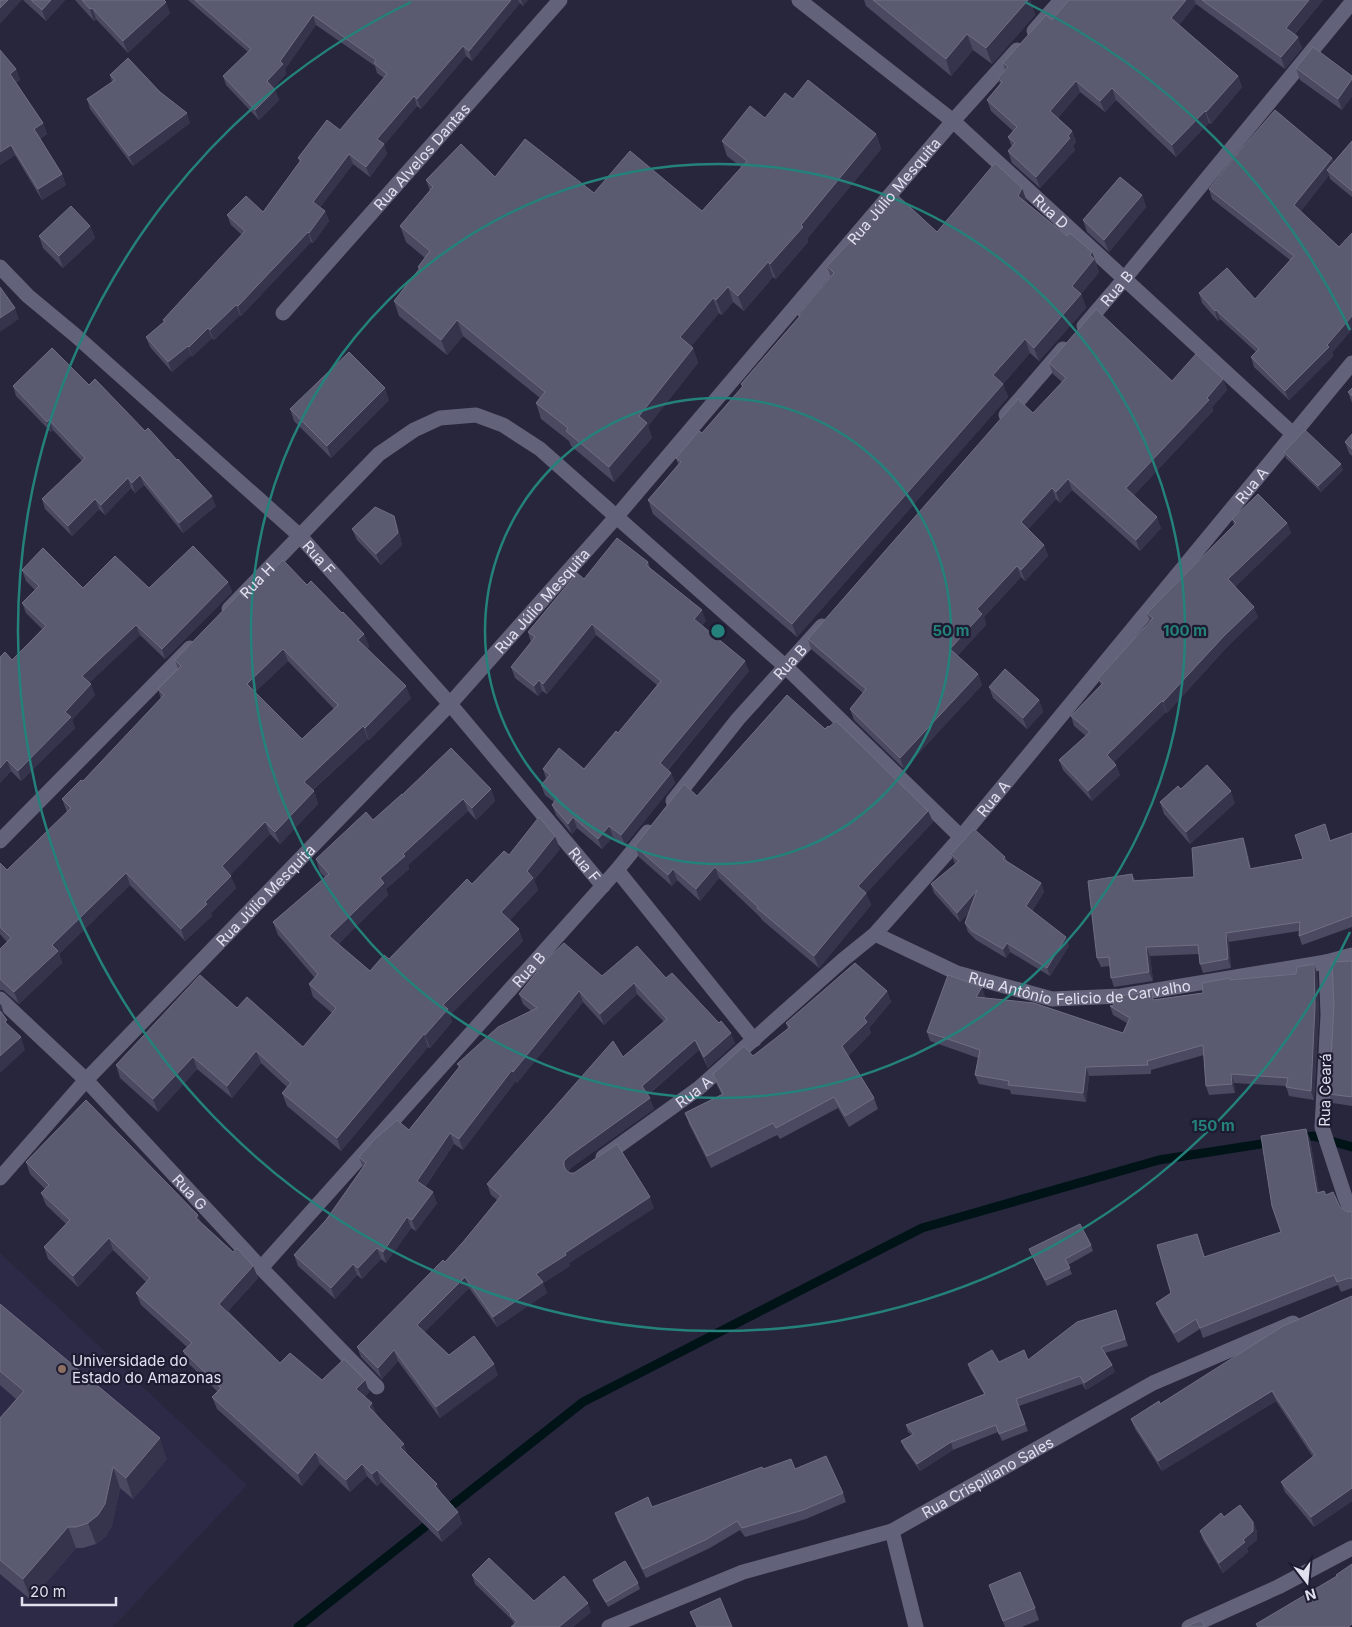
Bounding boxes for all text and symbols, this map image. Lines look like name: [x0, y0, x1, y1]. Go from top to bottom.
street label: Rua Alvelos Dantas: [369, 99, 474, 214]
street label: Rua Júlio Mesquita: [843, 134, 944, 248]
street label: Rua D: [1029, 190, 1073, 232]
street label: Rua B: [1096, 266, 1137, 310]
street label: Rua A: [1231, 463, 1272, 507]
street label: Rua F: [299, 536, 340, 579]
street label: Rua Júlio Mesquita: [490, 544, 594, 657]
street label: Rua H: [235, 558, 278, 602]
text: 50 m: [933, 621, 969, 640]
text: 100 m: [1163, 621, 1207, 640]
centre of rings: [709, 622, 727, 640]
street label: Rua B: [769, 640, 811, 683]
street label: Rua A: [972, 776, 1014, 820]
street label: Rua Júlio Mesquita: [212, 840, 319, 950]
street label: Rua F: [565, 843, 605, 886]
street label: Rua B: [508, 948, 549, 991]
street label: Rua Antônio Felicio de Carvalho: [967, 967, 1192, 1009]
street label: Rua Ceará: [1315, 1053, 1335, 1127]
street label: Rua A: [672, 1071, 716, 1111]
text: 150 m: [1191, 1116, 1235, 1135]
street label: Rua G: [169, 1170, 212, 1214]
place label: Universidade do Estado do Amazonas: [72, 1351, 221, 1387]
marker: Universidade do Estado do Amazonas: [56, 1363, 68, 1375]
street label: Rua Crispiliano Sales: [918, 1432, 1057, 1522]
north arrow: [1282, 1557, 1332, 1607]
scale bar: [22, 1574, 116, 1606]
text: 20 m: [30, 1582, 66, 1601]
text: N: [1303, 1585, 1318, 1605]

